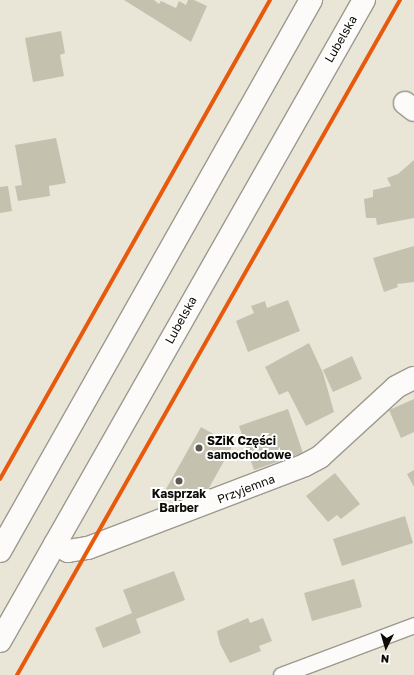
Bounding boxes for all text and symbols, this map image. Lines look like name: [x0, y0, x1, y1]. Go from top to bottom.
street label: Lubelska: [322, 13, 360, 65]
street label: Lubelska: [162, 294, 200, 346]
place label: SZiK Części samochodowe: [207, 434, 291, 462]
marker: SZiK Części samochodowe: [194, 443, 204, 453]
street label: Przyjemna: [215, 471, 277, 507]
marker: Kasprzak Barber: [174, 476, 184, 486]
place label: Kasprzak Barber: [152, 487, 206, 515]
north arrow: [366, 627, 406, 667]
text: N: [380, 653, 390, 666]

